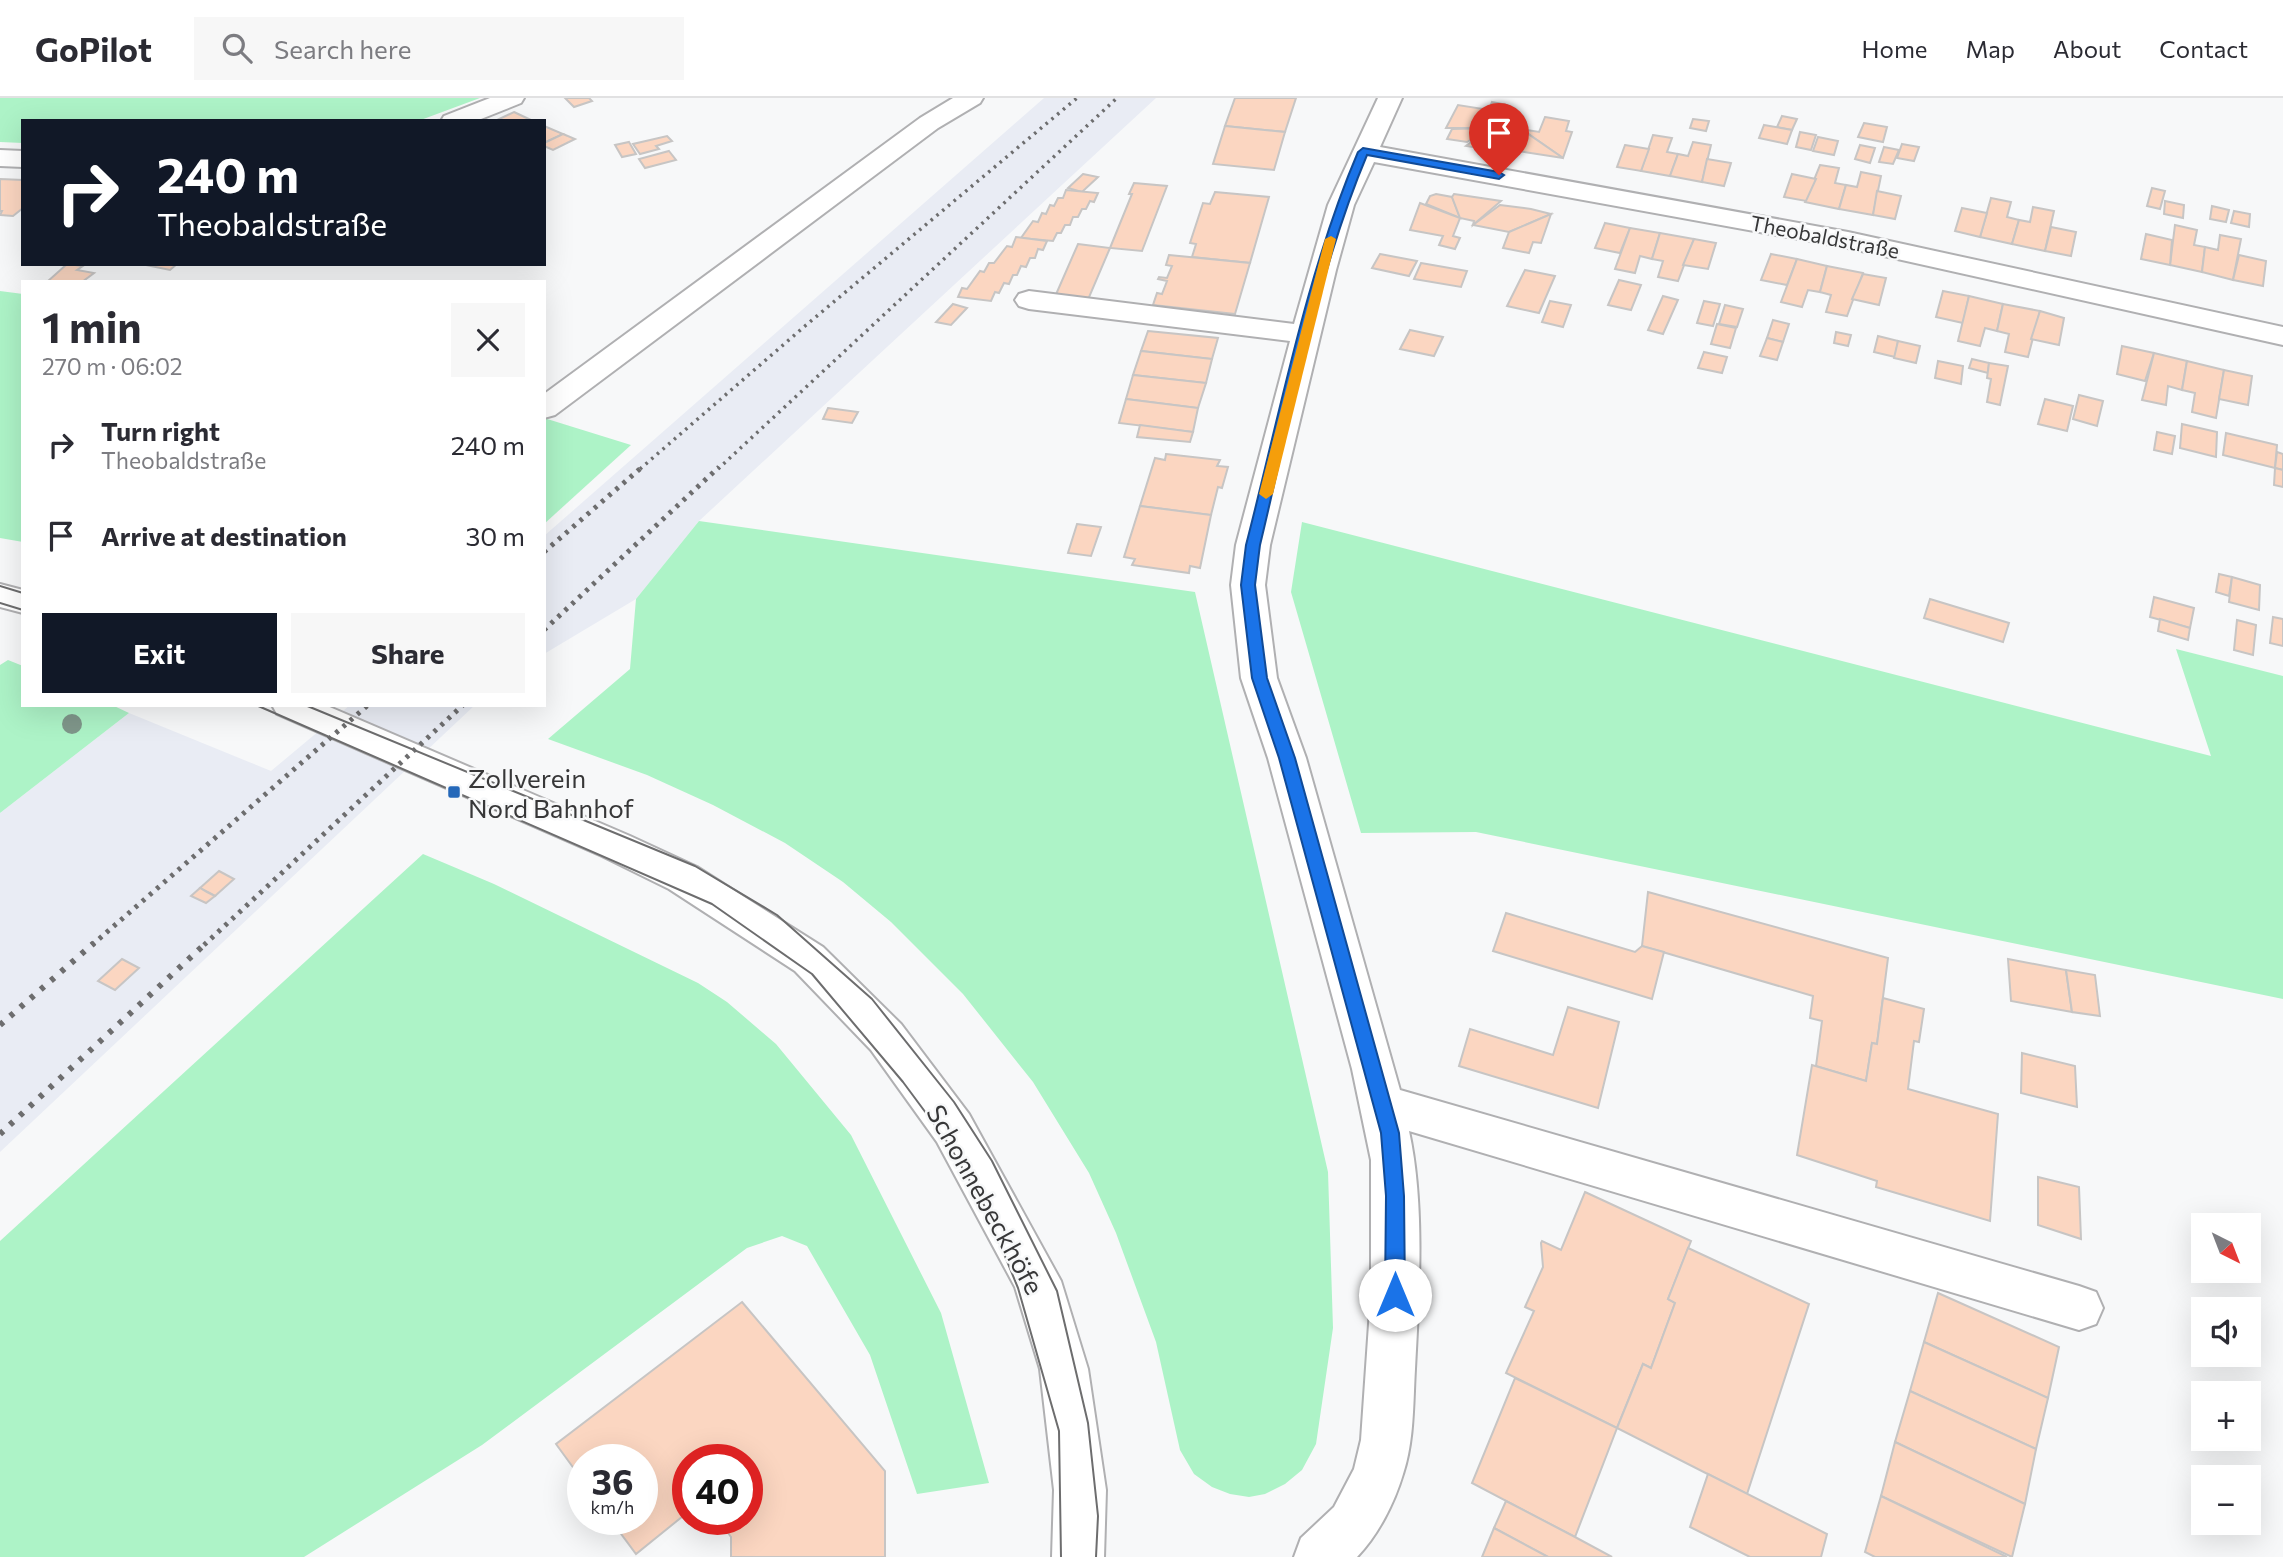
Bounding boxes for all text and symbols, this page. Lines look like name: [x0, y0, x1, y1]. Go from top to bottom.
search box: [194, 17, 684, 80]
text: GoPilot: [35, 28, 152, 69]
icon: search: [218, 29, 256, 67]
text: Search here: [274, 33, 411, 64]
text: Home: [1862, 34, 1928, 63]
text: Map: [1966, 34, 2015, 63]
text: About: [2053, 34, 2121, 63]
text: Contact: [2159, 34, 2248, 63]
pin: [1469, 103, 1529, 175]
icon: arrive: [1480, 114, 1518, 152]
text: 240 m: [157, 143, 299, 203]
icon: right: [42, 147, 133, 238]
text: Theobaldstraße: [157, 203, 387, 243]
street label: Theobaldstraße: [1748, 209, 1902, 263]
text: 1 min: [42, 300, 142, 352]
button: close: [451, 303, 525, 377]
text: 270 m · 06:02: [42, 352, 183, 380]
text: Turn right: [101, 415, 220, 446]
icon: right: [42, 426, 80, 464]
text: 240 m: [451, 429, 525, 460]
text: Theobaldstraße: [101, 446, 266, 474]
icon: arrive: [42, 517, 80, 555]
text: Arrive at destination: [101, 520, 347, 551]
text: 30 m: [466, 520, 525, 551]
button: Exit: [42, 613, 277, 693]
button: Share: [291, 613, 525, 693]
place label: Zollverein Nord Bahnhof: [468, 762, 634, 823]
marker: Zollverein Nord Bahnhof: [446, 784, 462, 800]
street label: Schonnebeckhöfe: [921, 1099, 1051, 1299]
north arrow: [2191, 1213, 2261, 1283]
map controls: [2191, 1213, 2261, 1535]
position arrow: [1358, 1258, 1432, 1332]
button: sound: [2191, 1297, 2261, 1367]
button: +: [2191, 1381, 2261, 1451]
speed limit sign: 40: [672, 1444, 763, 1535]
text: 36: [592, 1459, 633, 1502]
button: −: [2191, 1465, 2261, 1535]
text: km/h: [591, 1496, 634, 1518]

